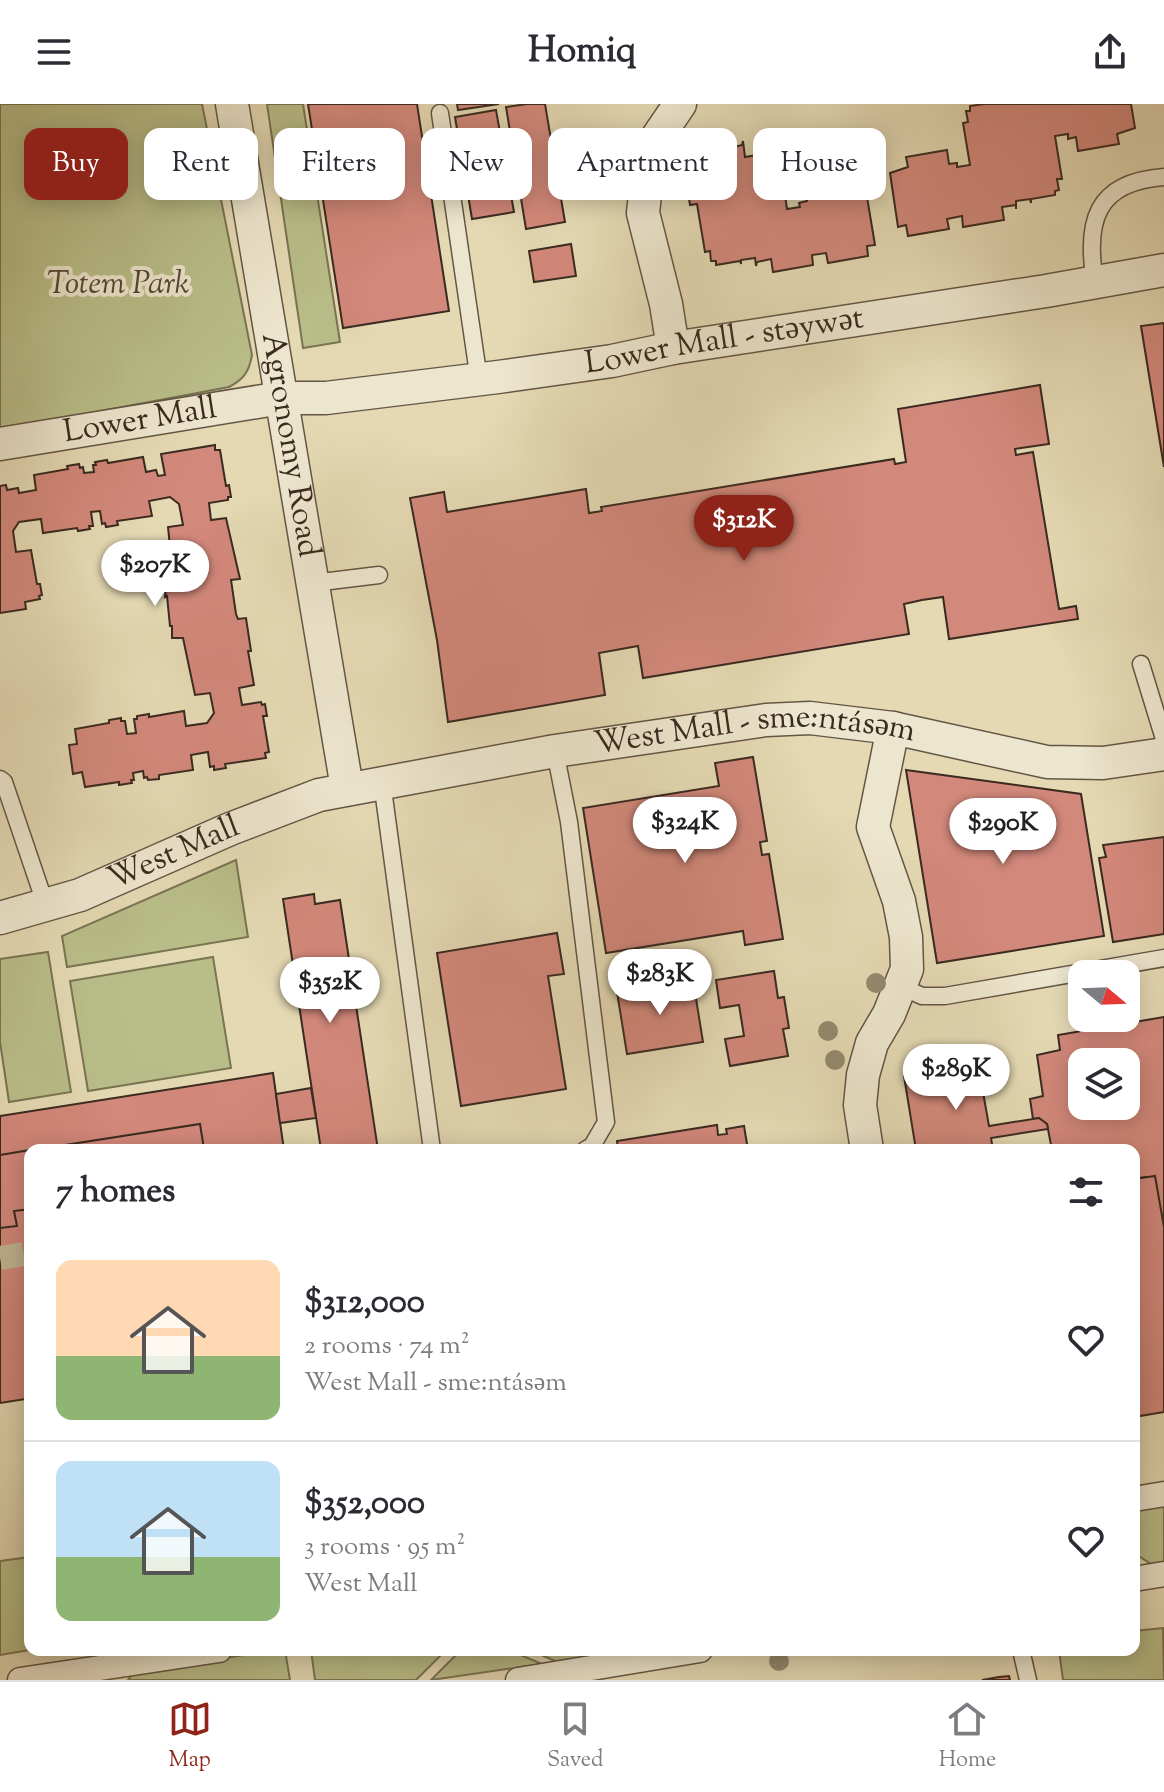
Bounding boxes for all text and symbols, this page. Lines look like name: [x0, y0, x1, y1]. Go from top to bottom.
text: Homiq: [528, 26, 636, 78]
icon: menu: [32, 30, 76, 74]
icon: share: [1088, 30, 1132, 74]
chip: Buy: [24, 128, 128, 200]
chip: Rent: [144, 128, 258, 200]
chip: Filters: [274, 128, 405, 200]
chip: New: [421, 128, 532, 200]
chip: Apartment: [548, 128, 737, 200]
chip: House: [753, 128, 886, 200]
park label: Totem Park: [47, 262, 189, 308]
street label: Lower Mall - stəywət: [582, 296, 867, 388]
street label: Agronomy Road: [248, 330, 331, 561]
street label: Lower Mall: [60, 386, 220, 456]
pin: $312K: [688, 495, 800, 563]
text: $312K: [712, 502, 776, 539]
pin: $207K: [99, 540, 211, 608]
text: $207K: [119, 547, 191, 584]
street label: West Mall - sme:ntásəm: [591, 695, 920, 768]
pin: $324K: [629, 797, 741, 865]
pin: $290K: [947, 798, 1059, 866]
street label: West Mall: [101, 804, 246, 903]
text: $324K: [651, 804, 719, 841]
text: $290K: [967, 805, 1039, 842]
pin: $283K: [604, 949, 716, 1017]
text: $283K: [626, 956, 694, 993]
pin: $352K: [274, 957, 386, 1025]
north arrow: [1068, 960, 1140, 1032]
map controls: [1068, 960, 1140, 1120]
text: $352K: [298, 964, 362, 1001]
pin: $289K: [900, 1044, 1012, 1112]
button: layers: [1068, 1048, 1140, 1120]
text: $289K: [921, 1051, 991, 1088]
text: 7 homes: [56, 1168, 175, 1217]
icon: filters: [1064, 1170, 1108, 1214]
text: $312,000: [304, 1279, 425, 1328]
icon: home: [120, 1292, 216, 1388]
icon: heart: [1064, 1318, 1108, 1362]
text: 2 rooms · 74 m²: [304, 1328, 469, 1365]
text: West Mall - sme:ntásəm: [304, 1365, 567, 1402]
text: $352,000: [304, 1480, 425, 1529]
icon: home: [120, 1493, 216, 1589]
icon: heart: [1064, 1519, 1108, 1563]
text: 3 rooms · 95 m²: [304, 1529, 465, 1566]
text: West Mall: [304, 1566, 418, 1603]
tab: Map: [168, 1697, 212, 1777]
tab: Saved: [547, 1697, 603, 1777]
tab: Home: [939, 1697, 996, 1777]

